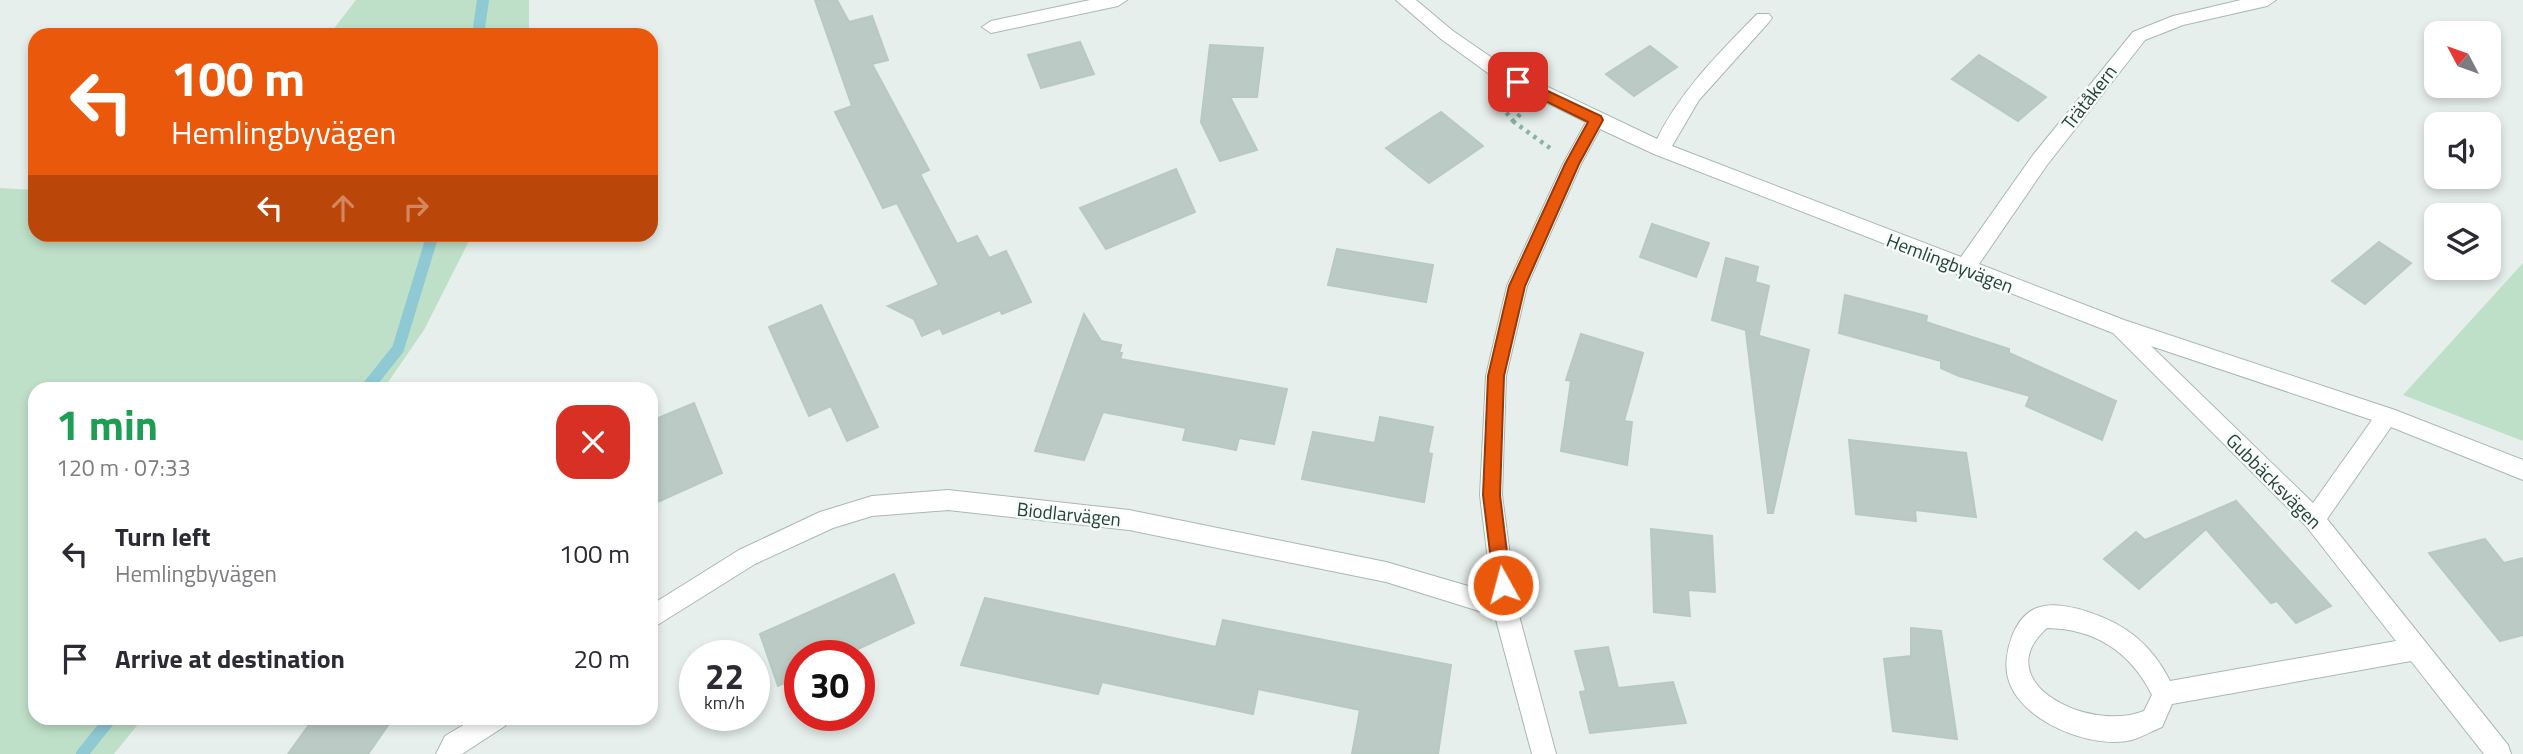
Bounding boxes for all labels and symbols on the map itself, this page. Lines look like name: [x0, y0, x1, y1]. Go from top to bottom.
north arrow: [2424, 21, 2501, 98]
pin: [1488, 52, 1548, 112]
street label: Trätåkern: [2054, 58, 2123, 136]
street label: Hemlingbyvägen: [1883, 225, 2018, 300]
street label: Gubbäcksvägen: [2220, 426, 2329, 535]
street label: Biodlarvägen: [1016, 494, 1123, 533]
position arrow: [1466, 548, 1540, 622]
speed limit sign: 30: [784, 640, 875, 731]

